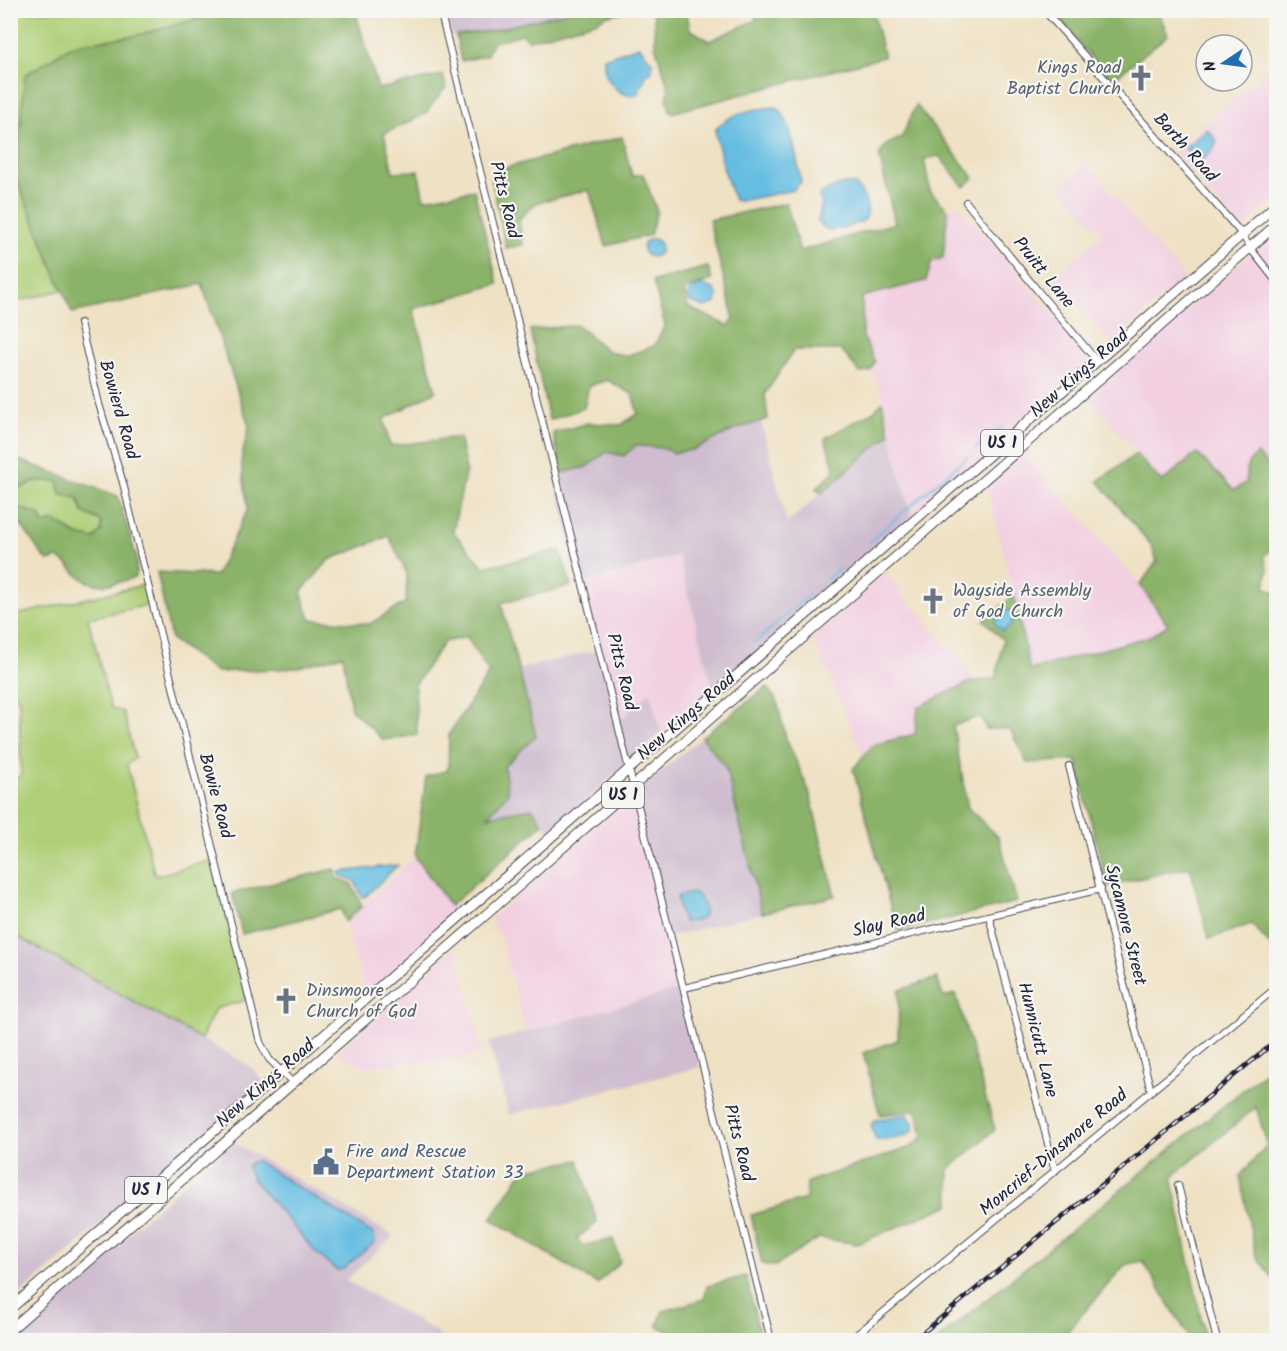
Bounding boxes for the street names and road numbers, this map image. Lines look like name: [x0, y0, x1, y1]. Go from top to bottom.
street label: Barth Road: [1146, 106, 1225, 190]
street label: Pitts Road: [480, 158, 528, 243]
street label: Pruitt Lane: [1005, 231, 1081, 315]
street label: New Kings Road: [1024, 322, 1137, 426]
street label: Bowierd Road: [90, 357, 146, 464]
road number: US 1: [981, 430, 1023, 456]
street label: Pitts Road: [597, 630, 645, 715]
street label: New Kings Road: [631, 665, 744, 769]
street label: Bowie Road: [190, 750, 241, 843]
road number: US 1: [602, 782, 644, 808]
street label: Sycamore Street: [1096, 861, 1154, 990]
street label: Slay Road: [850, 901, 929, 946]
street label: Hunnicutt Lane: [1009, 979, 1065, 1101]
street label: New Kings Road: [210, 1032, 323, 1136]
street label: Moncrief-Dinsmore Road: [973, 1081, 1135, 1224]
street label: Pitts Road: [714, 1101, 762, 1186]
road number: US 1: [125, 1177, 167, 1203]

